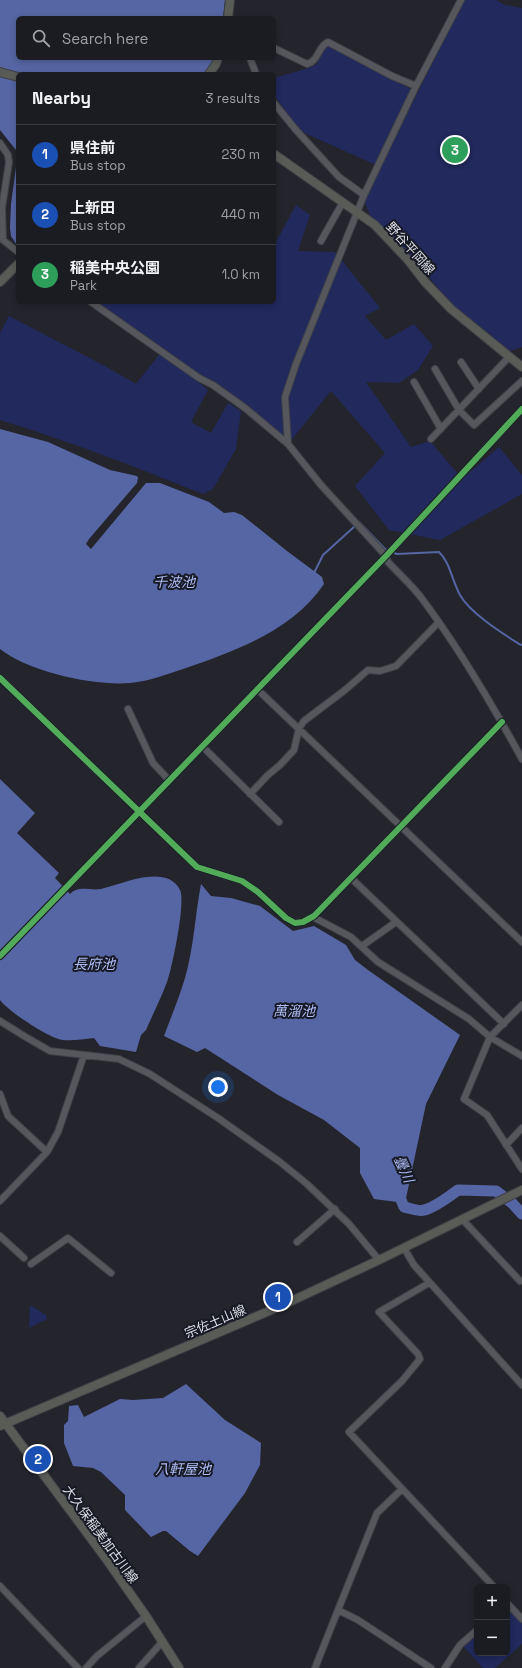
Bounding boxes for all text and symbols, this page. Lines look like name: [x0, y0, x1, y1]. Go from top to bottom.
search box: [16, 16, 276, 60]
icon: search: [30, 27, 52, 49]
text: Search here: [62, 29, 148, 48]
text: Nearby: [32, 87, 91, 109]
text: 3 results: [206, 90, 260, 107]
pin: 3: [442, 135, 468, 165]
text: 県住前: [70, 138, 115, 157]
text: 1: [42, 146, 48, 163]
text: 230 m: [222, 146, 260, 163]
text: Bus stop: [70, 157, 126, 174]
text: 上新田: [70, 198, 115, 217]
text: 2: [41, 206, 49, 223]
text: 440 m: [221, 206, 260, 223]
text: Bus stop: [70, 217, 126, 234]
street label: 野谷平岡線: [383, 218, 439, 278]
text: 稲美中央公園: [70, 258, 160, 277]
text: 3: [41, 266, 49, 283]
text: 1.0 km: [222, 266, 260, 283]
text: Park: [70, 277, 97, 294]
water label: 千波池: [153, 573, 197, 591]
water label: 長府池: [73, 955, 117, 973]
water label: 萬溜池: [273, 1002, 317, 1020]
your location: [208, 1077, 228, 1097]
water label: 曇川: [390, 1153, 419, 1187]
pin: 1: [265, 1282, 291, 1312]
street label: 宗佐土山線: [182, 1301, 248, 1342]
pin: 2: [25, 1444, 51, 1474]
water label: 八軒屋池: [155, 1460, 213, 1478]
street label: 大久保稲美加古川線: [59, 1482, 142, 1587]
map controls: [474, 1584, 510, 1656]
button: +: [474, 1584, 510, 1620]
button: −: [474, 1620, 510, 1656]

